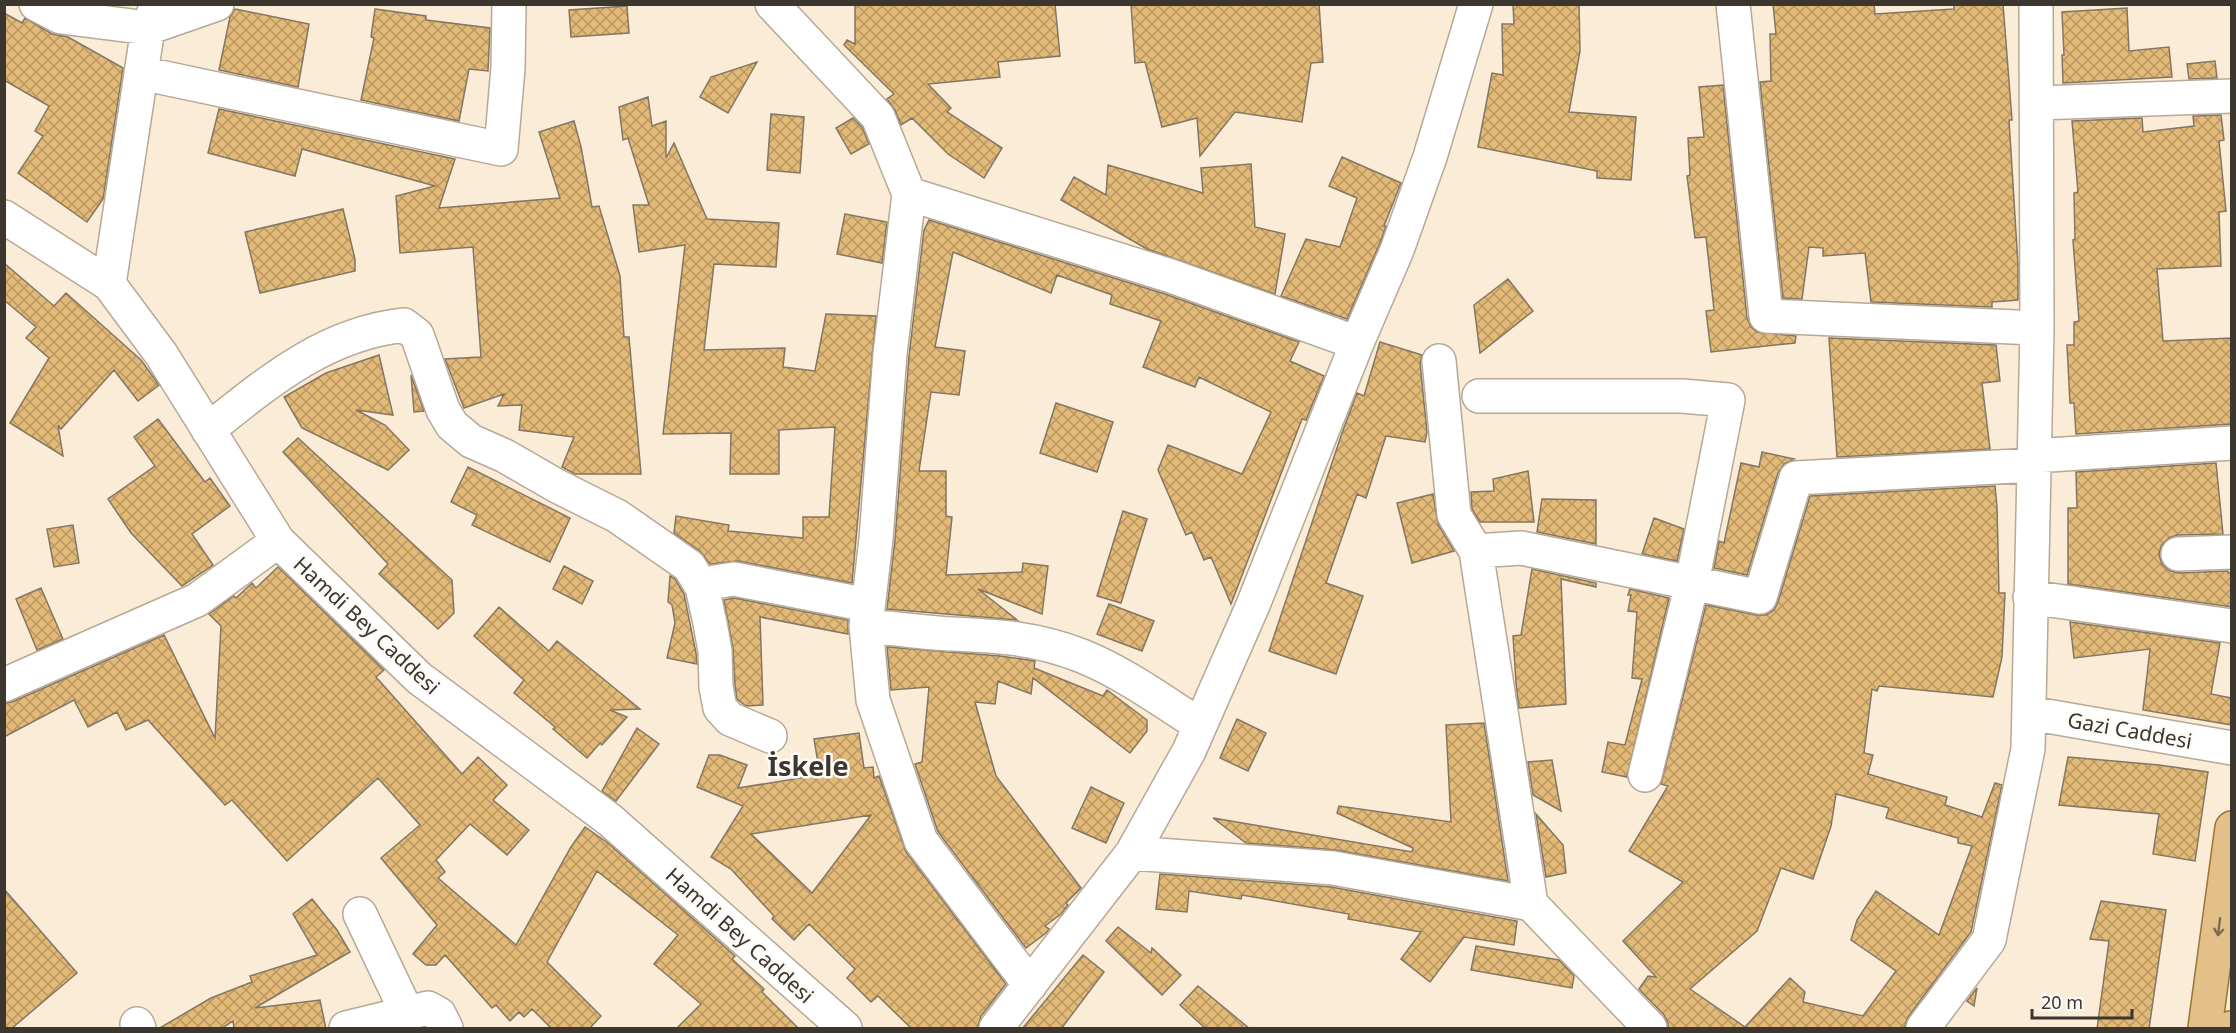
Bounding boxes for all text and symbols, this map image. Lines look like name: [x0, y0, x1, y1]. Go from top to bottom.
street label: Hamdi Bey Caddesi: [288, 550, 446, 700]
street label: Gazi Caddesi: [2066, 705, 2194, 755]
district label: İskele: [767, 747, 849, 784]
street label: Hamdi Bey Caddesi: [660, 861, 820, 1009]
one-way arrow: [2213, 917, 2224, 937]
scale bar: [2032, 982, 2132, 1020]
text: 20 m: [2041, 990, 2083, 1014]

